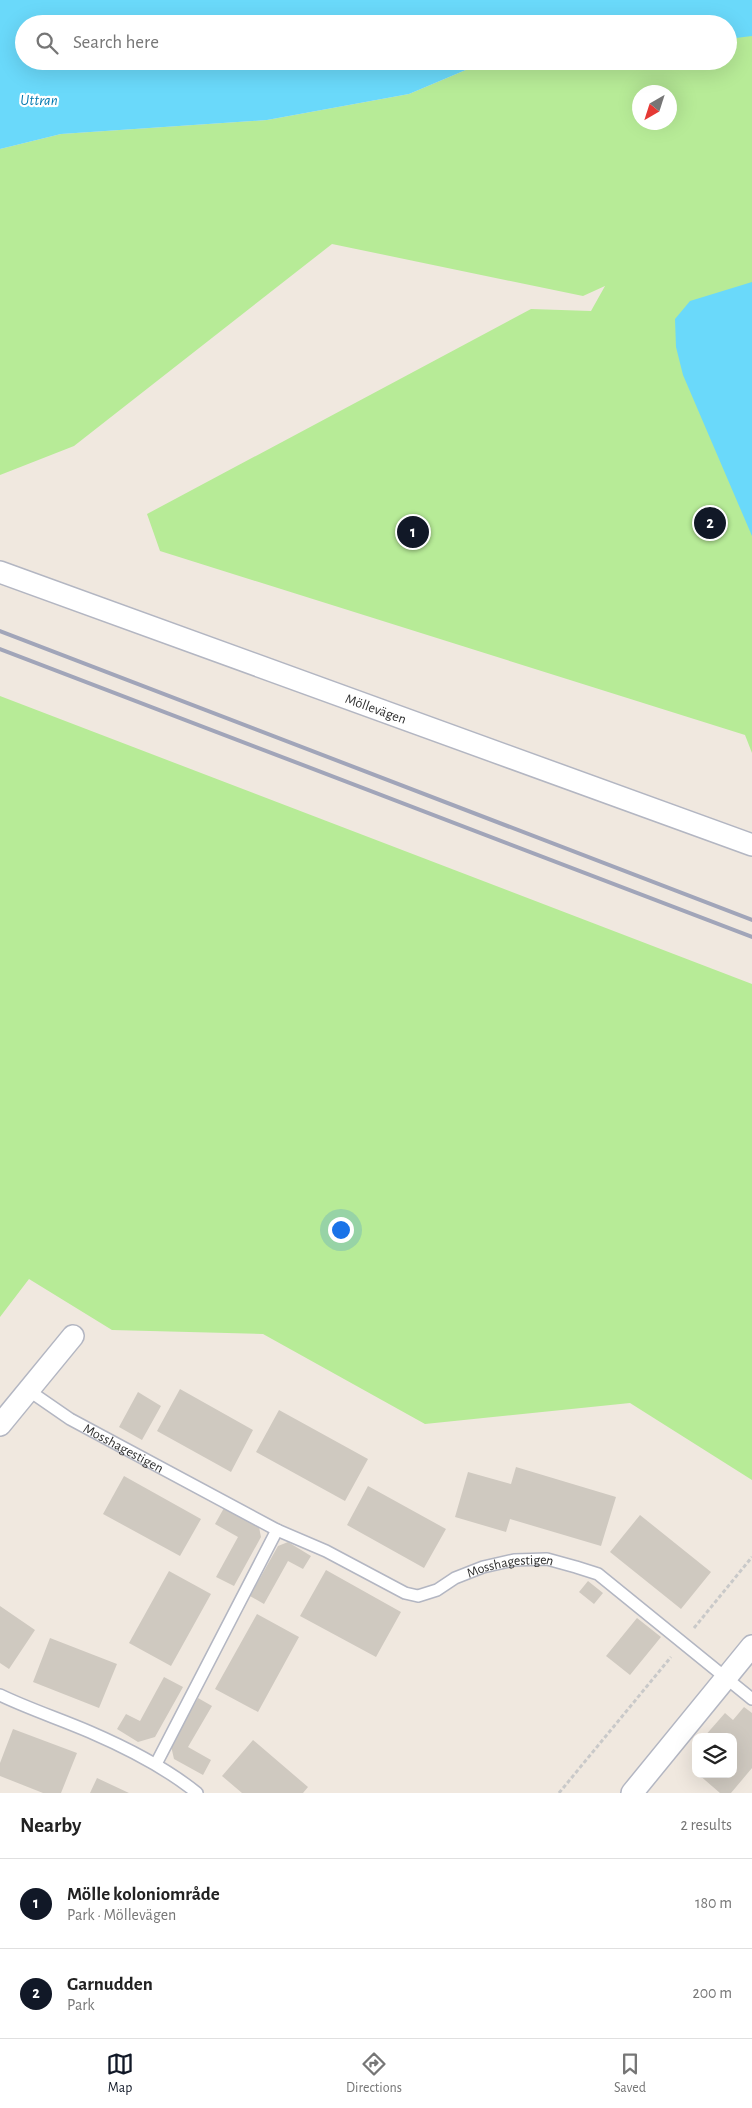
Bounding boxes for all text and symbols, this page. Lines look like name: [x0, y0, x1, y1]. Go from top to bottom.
search box: [15, 15, 737, 70]
icon: search: [33, 29, 61, 57]
text: Search here: [73, 33, 159, 52]
north arrow: [632, 85, 677, 130]
water label: Uttran: [20, 93, 58, 108]
pin: 2: [694, 504, 726, 542]
pin: 1: [397, 513, 429, 551]
street label: Möllevägen: [343, 692, 408, 727]
your location: [328, 1217, 354, 1243]
street label: Mosshagestigen: [81, 1422, 166, 1476]
street label: Mosshagestigen: [465, 1553, 555, 1581]
map controls: [692, 1733, 737, 1778]
button: layers: [692, 1733, 737, 1778]
text: Nearby: [20, 1815, 81, 1836]
text: 2 results: [680, 1817, 732, 1833]
text: Mölle koloniområde: [67, 1885, 220, 1904]
text: 1: [33, 1895, 39, 1911]
text: 180 m: [695, 1895, 732, 1911]
text: Park · Möllevägen: [67, 1907, 176, 1923]
text: Garnudden: [67, 1975, 153, 1994]
text: 2: [32, 1985, 40, 2001]
text: 200 m: [692, 1985, 732, 2001]
text: Park: [67, 1997, 95, 2013]
tab: Map: [106, 2050, 134, 2097]
tab: Directions: [346, 2050, 402, 2097]
tab: Saved: [614, 2050, 646, 2097]

